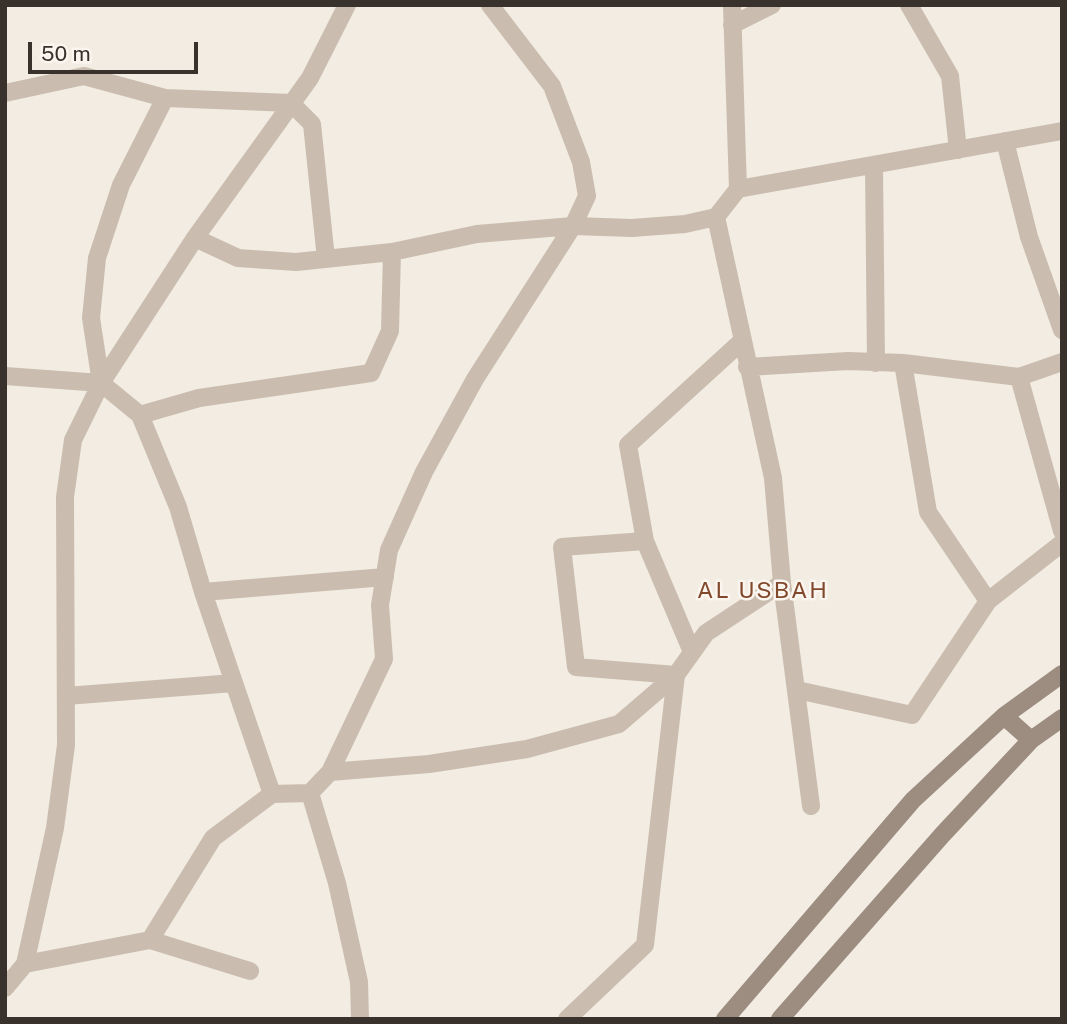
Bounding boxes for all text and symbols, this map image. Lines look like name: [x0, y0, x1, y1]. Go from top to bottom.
scale bar: [32, 28, 201, 72]
text: 50 m: [41, 41, 91, 66]
district label: AL USBAH: [698, 577, 828, 605]

